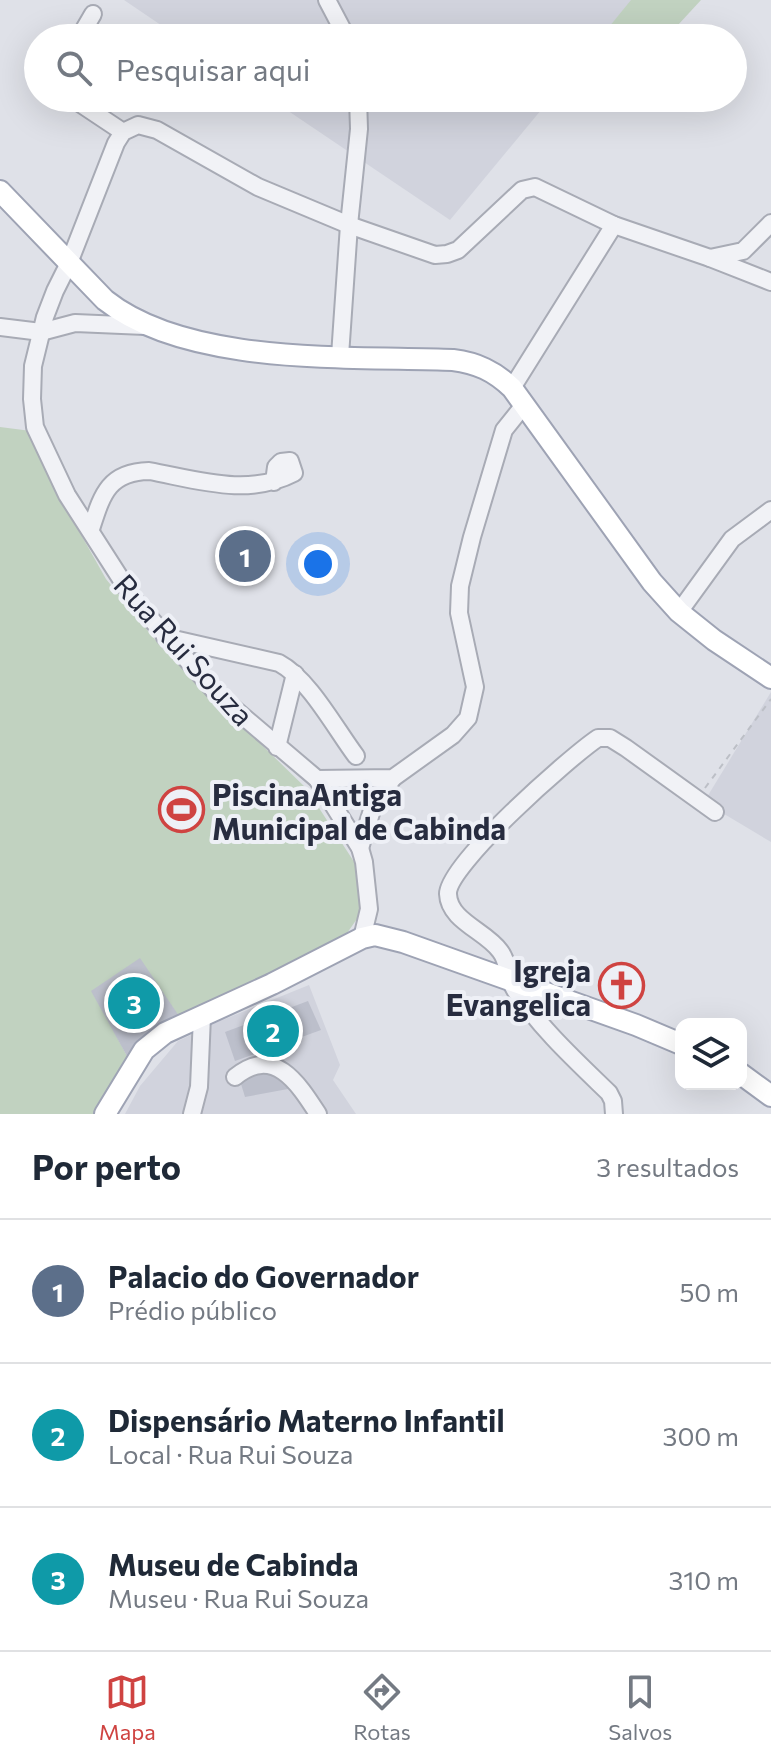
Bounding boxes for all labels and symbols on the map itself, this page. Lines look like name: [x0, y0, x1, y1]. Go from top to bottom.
pin: 1: [219, 526, 271, 586]
your location: [298, 544, 338, 584]
street label: Rua Rui Souza: [107, 566, 263, 732]
place label: PiscinaAntiga Municipal de Cabinda: [212, 775, 506, 846]
sports icon: PiscinaAntiga Municipal de Cabinda: [157, 786, 205, 834]
place label: Igreja Evangelica: [446, 951, 591, 1022]
church icon: Igreja Evangelica: [598, 962, 646, 1010]
pin: 3: [108, 973, 160, 1033]
pin: 2: [247, 1001, 299, 1061]

